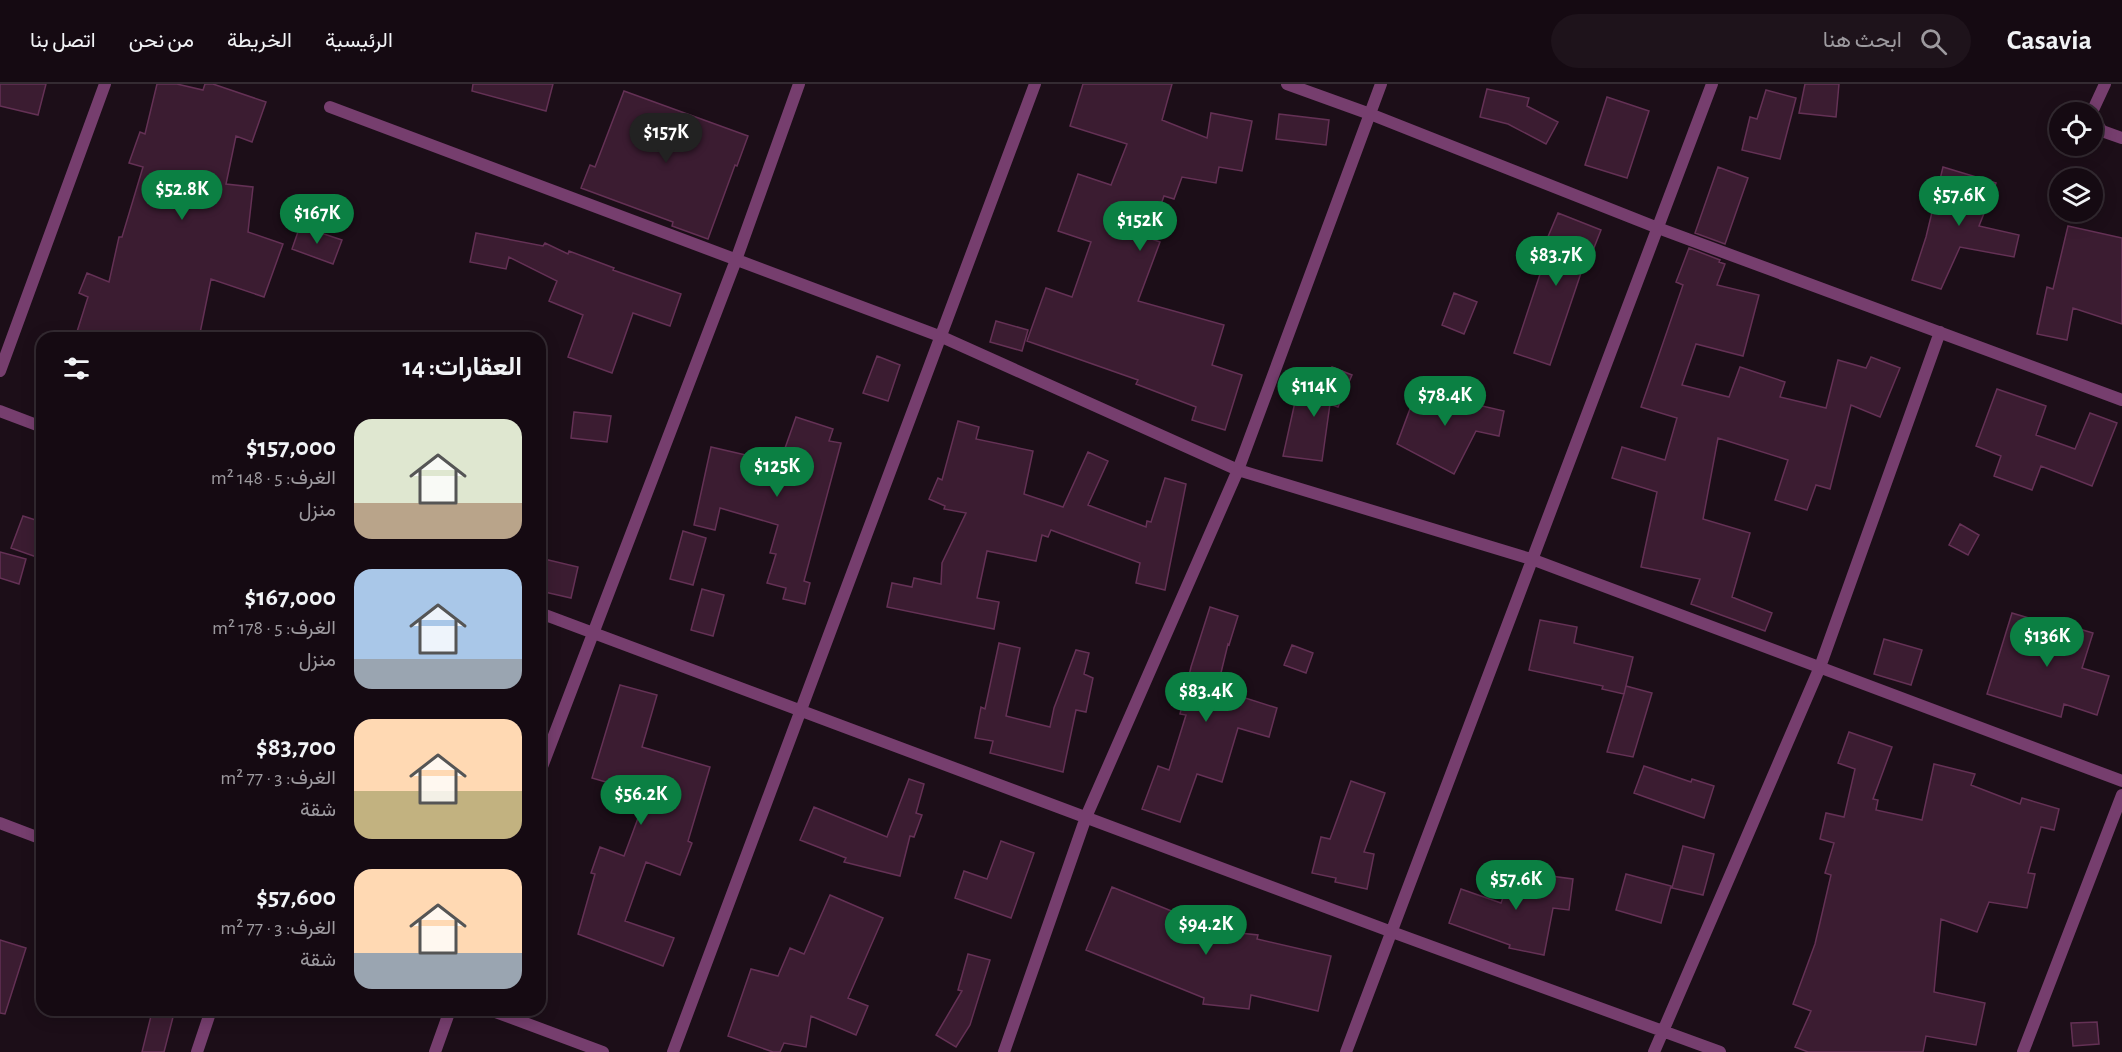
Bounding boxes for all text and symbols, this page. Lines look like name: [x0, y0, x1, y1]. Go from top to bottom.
search box: [1551, 14, 1971, 68]
icon: search: [1917, 25, 1950, 58]
text: Casavia: [2007, 27, 2092, 55]
text: ابحث هنا: [1823, 29, 1902, 51]
text: اتصل بنا: [30, 30, 96, 51]
text: من نحن: [129, 30, 194, 51]
text: الخريطة: [227, 30, 292, 51]
text: الرئيسية: [325, 30, 393, 51]
map controls: [2049, 102, 2103, 222]
button: locate: [2049, 102, 2103, 156]
pin: $157K: [624, 113, 708, 164]
text: $157K: [643, 122, 689, 142]
button: layers: [2049, 168, 2103, 222]
pin: $52.8K: [133, 170, 231, 221]
pin: $57.6K: [1910, 176, 2008, 227]
text: $52.8K: [155, 179, 209, 199]
text: $57.6K: [1933, 185, 1985, 205]
pin: $167K: [275, 194, 359, 245]
pin: $152K: [1098, 201, 1182, 252]
text: $167K: [294, 203, 340, 223]
text: $152K: [1117, 210, 1163, 230]
pin: $83.7K: [1507, 236, 1605, 287]
text: $83.7K: [1530, 245, 1582, 265]
icon: filters: [60, 352, 93, 385]
text: العقارات: 14: [403, 354, 522, 380]
pin: $114K: [1272, 367, 1356, 418]
text: $114K: [1291, 376, 1337, 396]
pin: $78.4K: [1396, 376, 1494, 427]
text: $78.4K: [1418, 385, 1472, 405]
text: $157,000: [246, 434, 336, 460]
icon: home: [402, 443, 474, 515]
pin: $125K: [735, 447, 819, 498]
text: $125K: [754, 456, 800, 476]
text: الغرف: 5 · 148 m²: [211, 468, 336, 488]
text: منزل: [299, 500, 336, 520]
text: $167,000: [245, 584, 336, 610]
icon: home: [402, 593, 474, 665]
pin: $136K: [2005, 617, 2089, 668]
text: الغرف: 5 · 178 m²: [212, 618, 336, 638]
text: $136K: [2024, 626, 2070, 646]
text: منزل: [299, 650, 336, 670]
pin: $83.4K: [1157, 672, 1255, 723]
text: $83.4K: [1179, 681, 1233, 701]
text: $83,700: [256, 734, 336, 760]
icon: home: [402, 743, 474, 815]
text: الغرف: 3 · 77 m²: [220, 768, 336, 788]
pin: $56.2K: [592, 775, 690, 826]
text: $56.2K: [615, 784, 667, 804]
text: شقة: [300, 800, 336, 820]
pin: $57.6K: [1467, 860, 1565, 911]
text: $57.6K: [1490, 869, 1542, 889]
text: $57,600: [256, 884, 336, 910]
icon: home: [402, 893, 474, 965]
pin: $94.2K: [1157, 905, 1255, 956]
text: $94.2K: [1179, 914, 1233, 934]
text: الغرف: 3 · 77 m²: [220, 918, 336, 938]
text: شقة: [300, 950, 336, 970]

